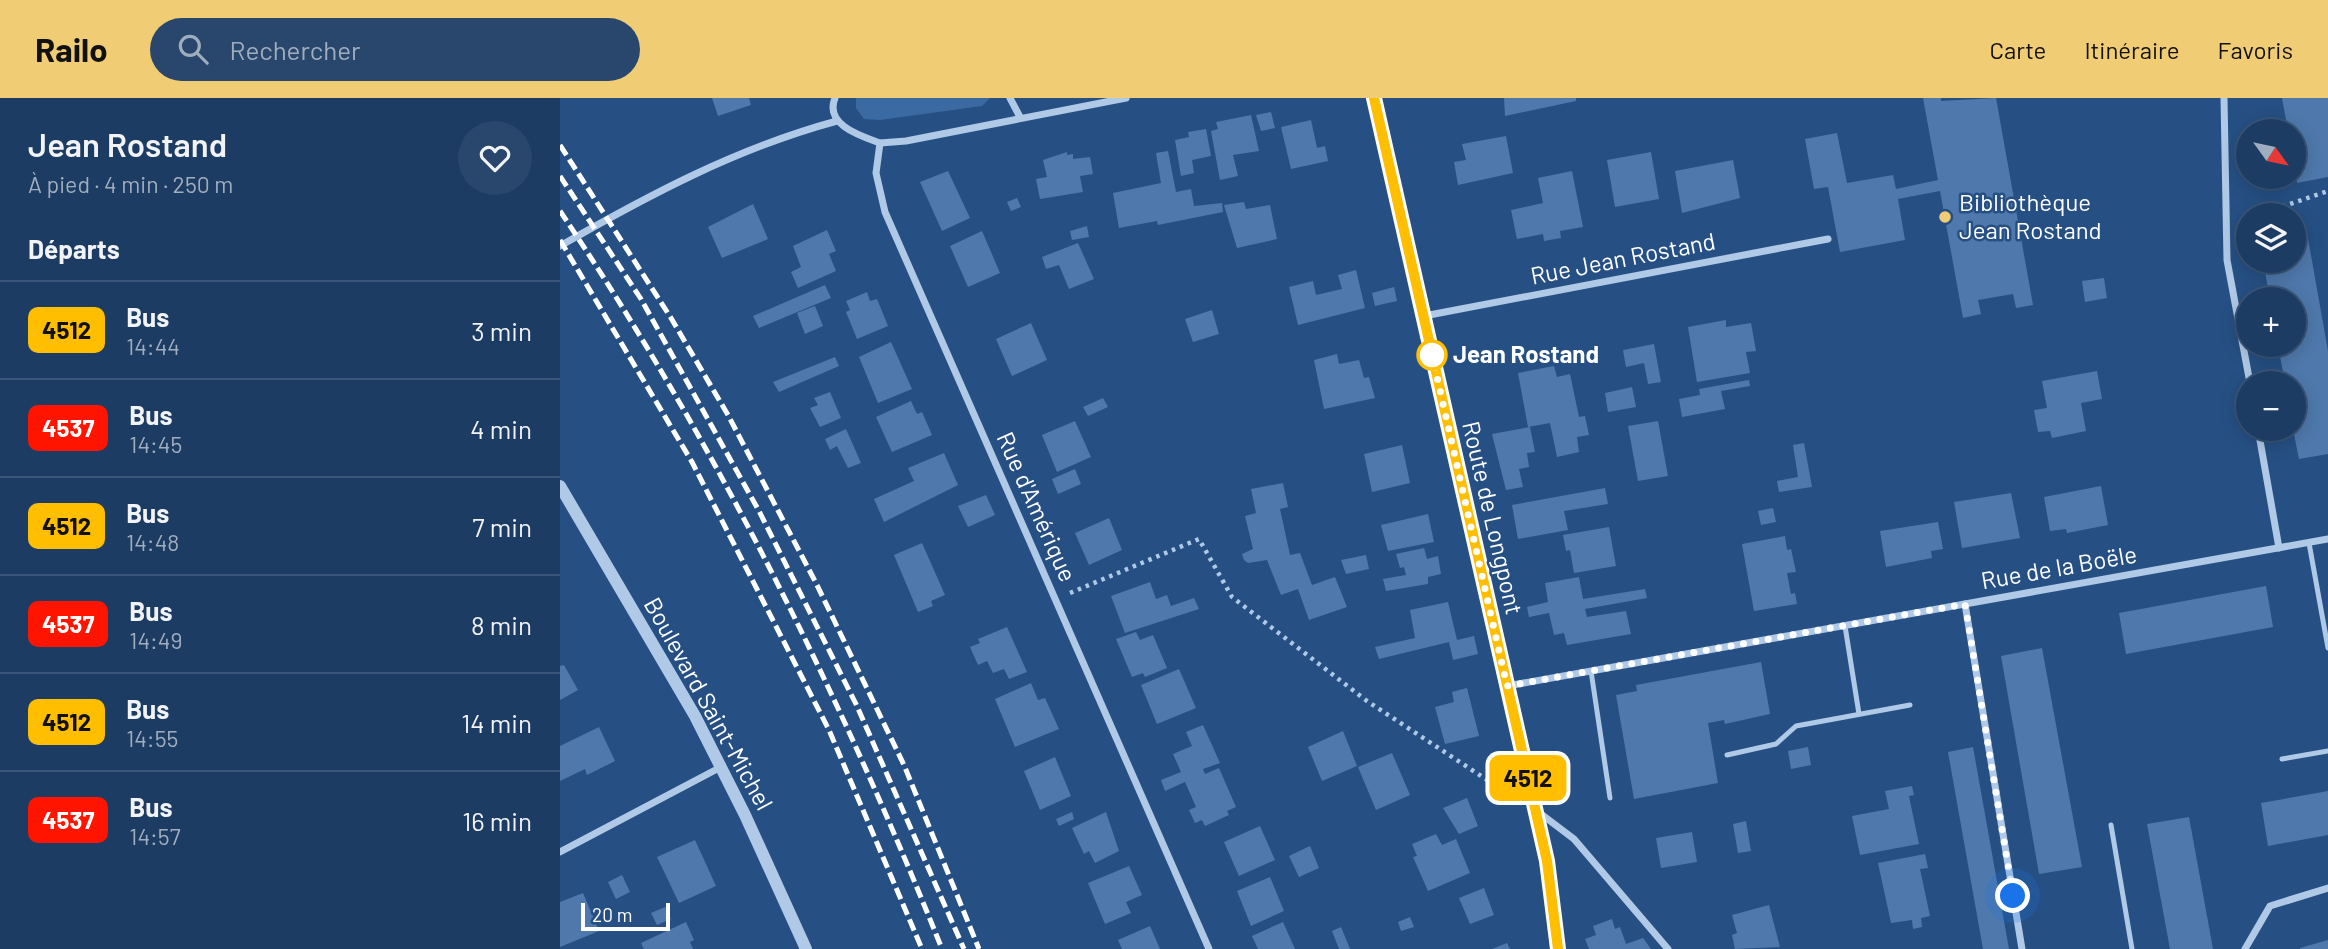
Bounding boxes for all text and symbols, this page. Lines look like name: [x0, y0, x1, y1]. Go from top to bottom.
search box: [150, 18, 640, 81]
text: Railo: [35, 29, 108, 69]
icon: search: [174, 30, 212, 68]
text: Rechercher: [230, 34, 360, 65]
text: Carte: [1990, 35, 2046, 64]
text: Itinéraire: [2084, 35, 2180, 64]
text: Favoris: [2218, 35, 2293, 64]
north arrow: [2236, 119, 2306, 189]
map controls: [2236, 119, 2306, 441]
button: heart: [458, 121, 532, 195]
text: Jean Rostand: [28, 124, 227, 164]
text: À pied · 4 min · 250 m: [28, 170, 233, 198]
place label: Bibliothèque Jean Rostand: [1959, 187, 2102, 244]
button: layers: [2236, 203, 2306, 273]
marker: Bibliothèque Jean Rostand: [1937, 209, 1953, 225]
street label: Rue Jean Rostand: [1528, 225, 1718, 290]
text: Départs: [28, 233, 120, 264]
button: +: [2236, 287, 2306, 357]
text: Bus: [126, 301, 169, 332]
text: 4512: [42, 315, 91, 344]
text: 3 min: [471, 315, 532, 346]
text: 14:44: [126, 332, 180, 360]
place label: Jean Rostand: [1453, 339, 1599, 368]
marker: Jean Rostand: [1417, 340, 1447, 370]
button: −: [2236, 371, 2306, 441]
text: Bus: [129, 399, 173, 430]
text: 4537: [42, 413, 94, 442]
text: 4 min: [470, 413, 532, 444]
street label: Route de Longpont: [1457, 418, 1530, 617]
street label: Rue d'Amérique: [991, 427, 1083, 586]
text: 14:45: [129, 430, 182, 458]
text: Bus: [126, 497, 169, 528]
text: 4512: [42, 511, 91, 540]
text: 7 min: [472, 511, 532, 542]
text: 14:48: [126, 528, 179, 556]
street label: Rue de la Boële: [1979, 539, 2139, 594]
street label: Boulevard Saint-Michel: [639, 592, 780, 815]
text: Bus: [129, 595, 173, 626]
text: 4537: [42, 609, 94, 638]
text: 8 min: [471, 609, 532, 640]
text: 14:49: [129, 626, 183, 654]
text: Bus: [126, 693, 169, 724]
text: 4512: [42, 707, 91, 736]
text: 14 min: [461, 707, 532, 738]
text: 14:55: [126, 724, 178, 752]
line badge: 4512: [1479, 755, 1577, 801]
text: 4512: [1503, 763, 1553, 792]
text: Bus: [129, 791, 173, 822]
text: 4537: [42, 805, 94, 834]
text: 16 min: [462, 805, 532, 836]
text: 14:57: [129, 822, 181, 850]
your location: [1995, 878, 2030, 913]
scale bar: [581, 900, 670, 932]
text: 20 m: [592, 903, 632, 926]

